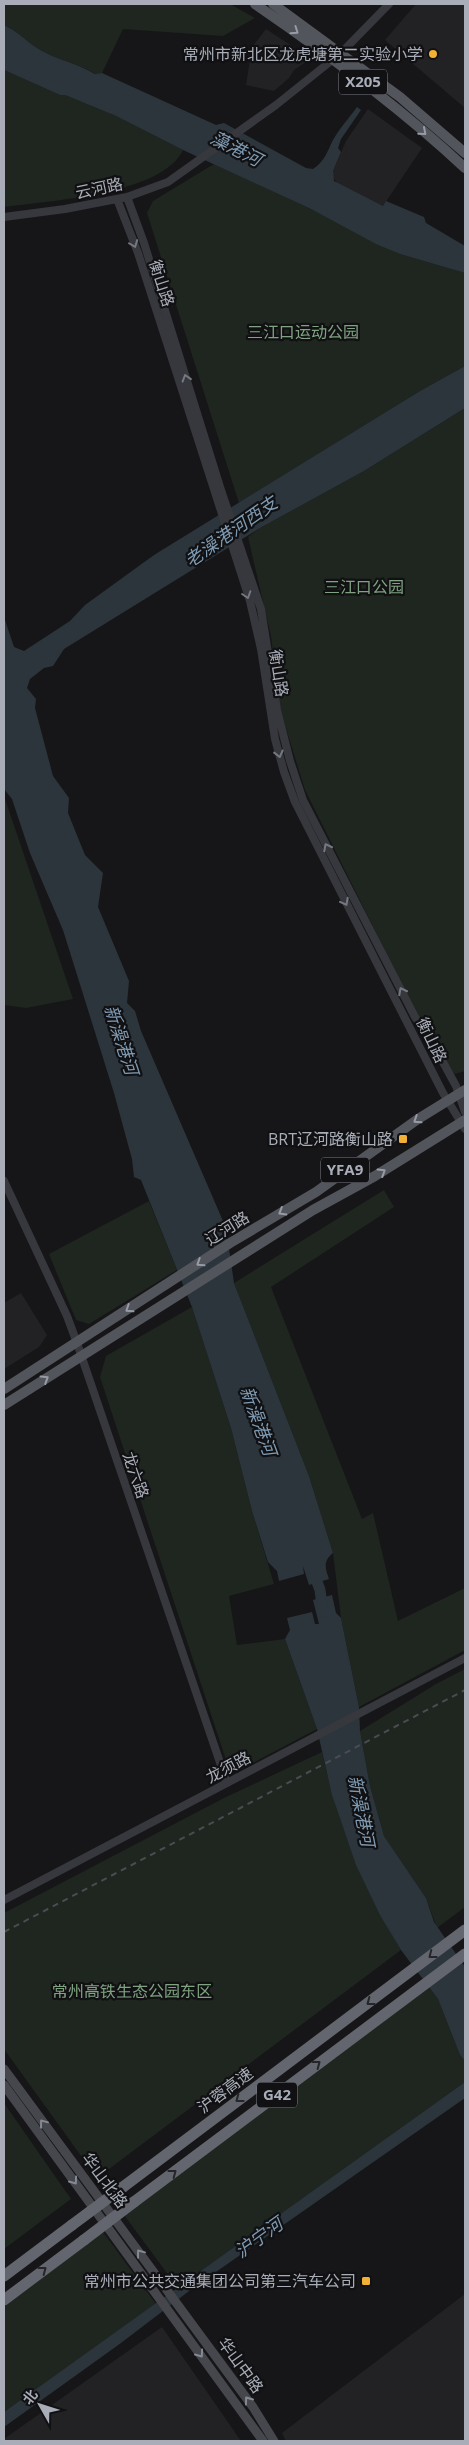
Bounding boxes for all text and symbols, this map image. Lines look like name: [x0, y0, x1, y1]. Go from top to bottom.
one-way arrow: [289, 25, 299, 34]
place label: 常州市新北区龙虎塘第二实验小学: [183, 43, 423, 65]
marker: 常州市新北区龙虎塘第二实验小学: [427, 48, 439, 60]
road number: X205: [339, 70, 387, 94]
water label: 藻港河: [207, 125, 269, 172]
one-way arrow: [417, 126, 426, 134]
street label: 云河路: [73, 172, 125, 204]
one-way arrow: [128, 239, 138, 248]
street label: 衡山路: [144, 257, 180, 309]
park label: 三江口运动公园: [247, 321, 359, 343]
one-way arrow: [182, 375, 192, 383]
water label: 老澡港河西支: [179, 489, 283, 572]
park label: 三江口公园: [324, 576, 404, 598]
one-way arrow: [242, 590, 252, 598]
street label: 衡山路: [264, 648, 294, 698]
one-way arrow: [273, 749, 284, 758]
one-way arrow: [323, 843, 333, 852]
one-way arrow: [339, 896, 349, 905]
one-way arrow: [398, 987, 408, 996]
water label: 新澡港河: [99, 1002, 145, 1080]
street label: 衡山路: [412, 1014, 452, 1066]
one-way arrow: [413, 1114, 422, 1124]
place label: BRT辽河路衡山路: [268, 1128, 393, 1150]
marker: BRT辽河路衡山路: [397, 1133, 409, 1145]
road number: YFA9: [321, 1158, 369, 1182]
one-way arrow: [376, 1168, 385, 1178]
one-way arrow: [279, 1205, 288, 1215]
street label: 辽河路: [201, 1206, 253, 1250]
one-way arrow: [196, 1257, 206, 1266]
one-way arrow: [126, 1302, 135, 1312]
one-way arrow: [40, 1375, 49, 1385]
water label: 新澡港河: [235, 1383, 284, 1461]
street label: 龙六路: [118, 1449, 154, 1501]
street label: 龙须路: [202, 1746, 254, 1788]
water label: 新澡港河: [343, 1773, 381, 1851]
one-way arrow: [428, 1949, 438, 1958]
park label: 常州高铁生态公园东区: [52, 1980, 212, 2002]
one-way arrow: [366, 1996, 376, 2005]
street label: 沪蓉高速: [193, 2062, 257, 2118]
one-way arrow: [311, 2062, 320, 2070]
road number: G42: [257, 2082, 297, 2108]
one-way arrow: [235, 2093, 245, 2102]
one-way arrow: [41, 2120, 49, 2129]
street label: 华山北路: [77, 2148, 133, 2212]
one-way arrow: [167, 2170, 176, 2178]
one-way arrow: [68, 2175, 76, 2184]
water label: 沪宁河: [230, 2210, 290, 2263]
one-way arrow: [138, 2250, 146, 2259]
one-way arrow: [37, 2267, 47, 2276]
place label: 常州市公共交通集团公司第三汽车公司: [84, 2270, 356, 2292]
marker: 常州市公共交通集团公司第三汽车公司: [360, 2275, 372, 2287]
street label: 华山中路: [213, 2333, 269, 2397]
one-way arrow: [194, 2348, 203, 2358]
north arrow: [15, 2380, 65, 2430]
text: 北: [18, 2385, 41, 2408]
one-way arrow: [245, 2396, 254, 2406]

